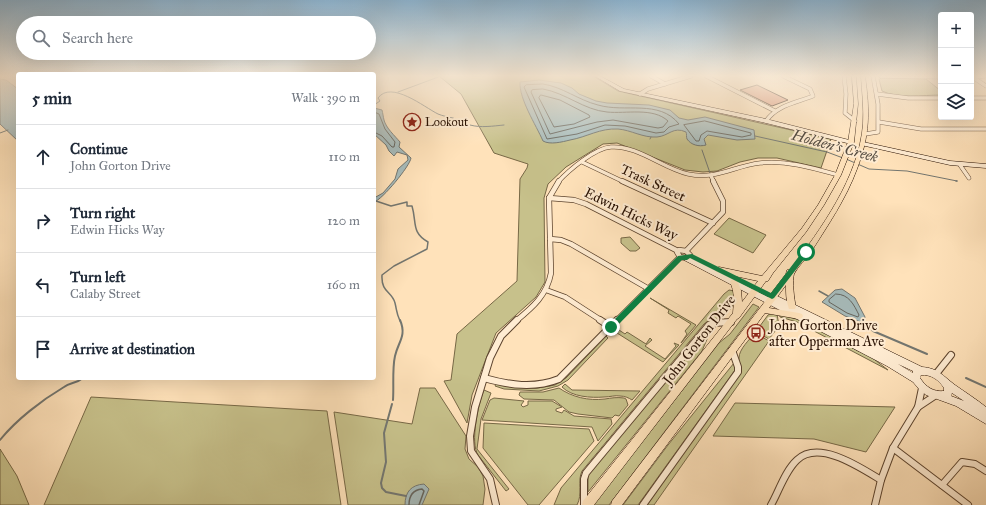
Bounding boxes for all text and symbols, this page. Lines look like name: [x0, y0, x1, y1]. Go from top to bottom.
map controls: [938, 12, 974, 120]
button: +: [938, 12, 974, 48]
search box: [16, 16, 376, 60]
icon: search: [30, 27, 52, 49]
text: Search here: [62, 29, 133, 47]
button: −: [938, 48, 974, 84]
button: layers: [938, 84, 974, 120]
text: 5 min: [32, 88, 72, 109]
text: Walk · 390 m: [291, 90, 360, 106]
place icon: Lookout: [402, 112, 422, 132]
place label: Lookout: [425, 115, 469, 129]
water label: Holden's Creek: [789, 126, 880, 166]
text: Continue: [70, 140, 128, 158]
icon: ahead: [32, 146, 54, 168]
text: 110 m: [328, 149, 360, 165]
text: John Gorton Drive: [70, 158, 171, 174]
street label: Trask Street: [618, 161, 688, 205]
street label: Edwin Hicks Way: [581, 184, 681, 244]
text: Turn right: [70, 204, 135, 222]
icon: right: [32, 210, 54, 232]
text: 120 m: [327, 213, 360, 229]
text: Edwin Hicks Way: [70, 222, 165, 238]
route start: [797, 243, 815, 261]
text: Turn left: [70, 268, 126, 286]
icon: left: [32, 274, 54, 296]
text: 160 m: [327, 277, 360, 293]
text: Calaby Street: [70, 286, 141, 302]
street label: John Gorton Drive: [658, 292, 740, 390]
place label: John Gorton Drive after Opperman Ave: [767, 317, 884, 350]
route end: [602, 318, 620, 336]
bus stop icon: John Gorton Drive after Opperman Ave: [746, 323, 766, 343]
icon: arrive: [32, 338, 54, 360]
text: Arrive at destination: [70, 340, 195, 358]

